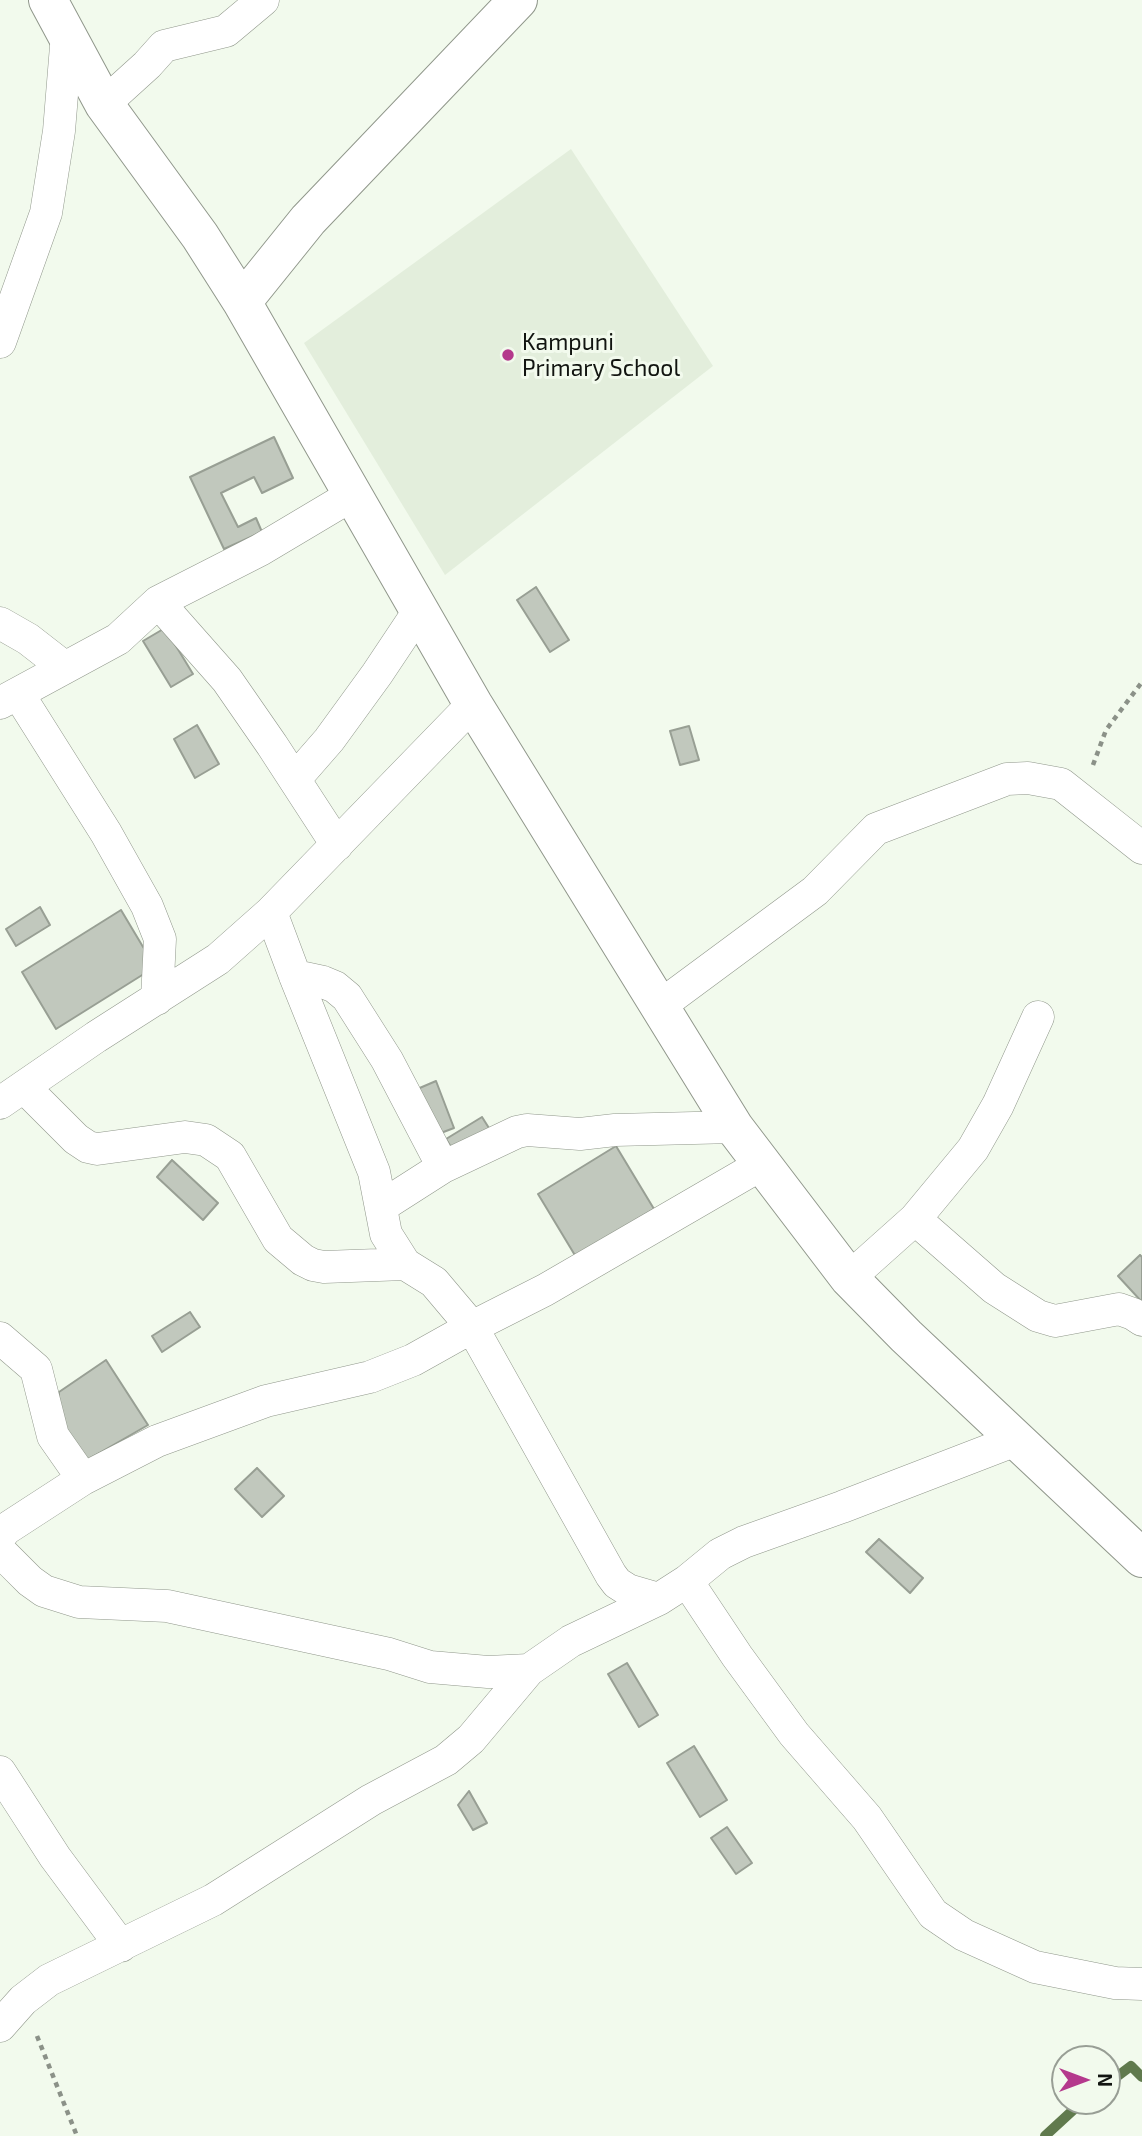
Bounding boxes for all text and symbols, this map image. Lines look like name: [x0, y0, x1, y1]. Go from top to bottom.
place label: Kampuni Primary School: [522, 328, 680, 382]
marker: Kampuni Primary School: [500, 347, 516, 363]
north arrow: [1051, 2045, 1121, 2115]
text: N: [1094, 2073, 1117, 2087]

